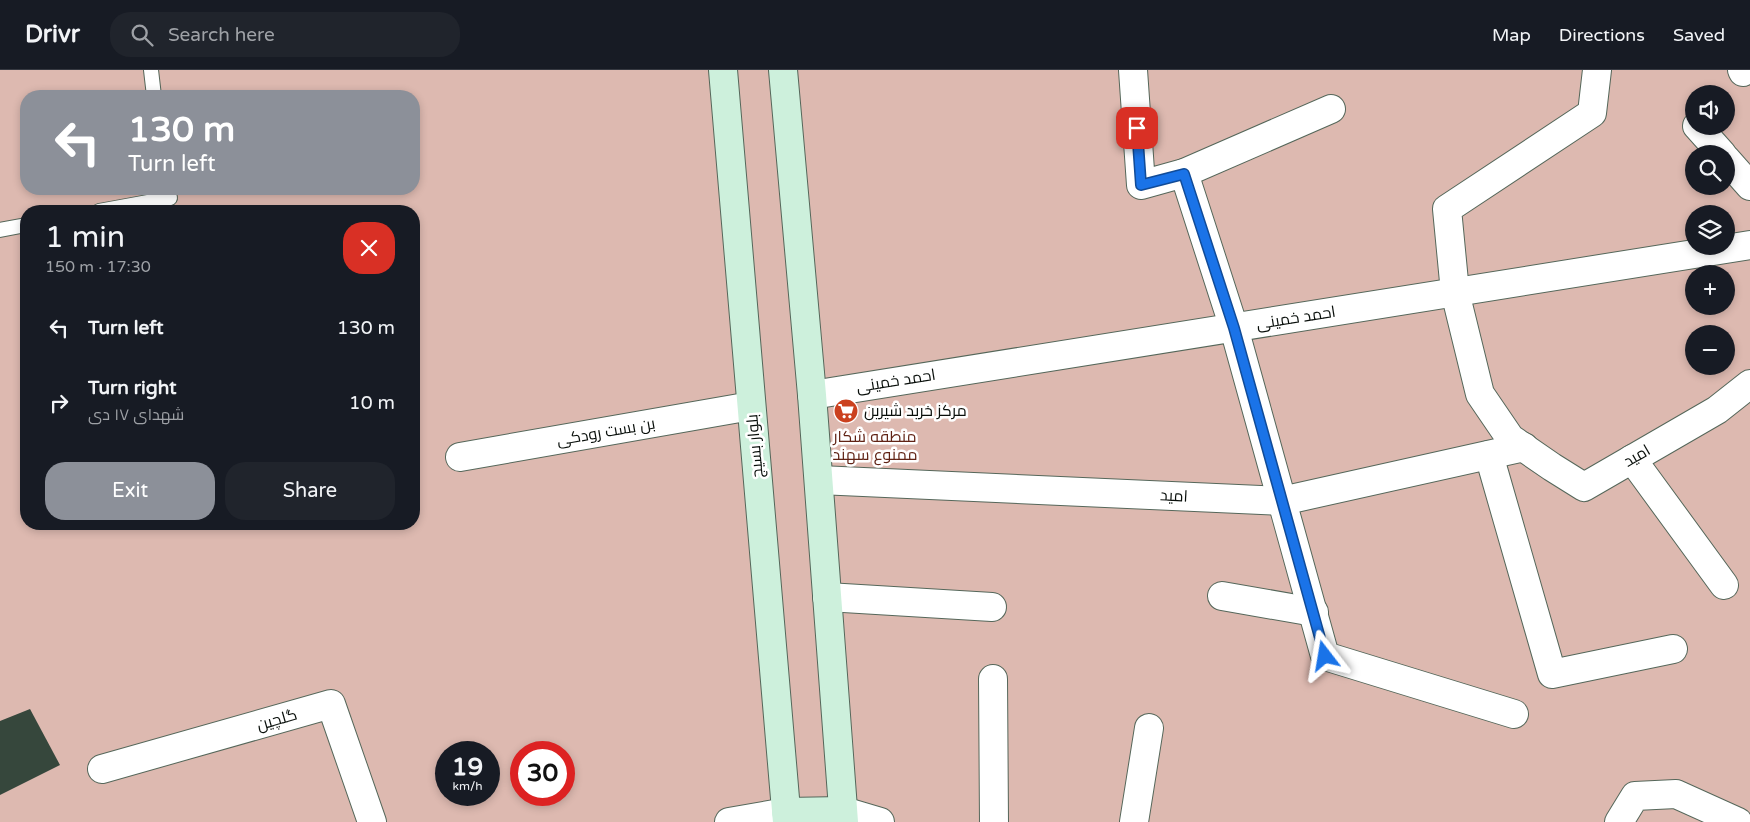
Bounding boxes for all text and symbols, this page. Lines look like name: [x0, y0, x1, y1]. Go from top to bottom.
search box: [110, 12, 460, 57]
text: Drivr: [25, 20, 80, 49]
icon: search: [128, 21, 156, 49]
text: Search here: [168, 24, 275, 46]
text: Map: [1492, 24, 1531, 46]
text: Directions: [1559, 24, 1645, 46]
text: Saved: [1673, 24, 1725, 46]
map controls: [1685, 85, 1735, 375]
button: sound: [1685, 85, 1735, 135]
pin: [1116, 107, 1158, 149]
text: 130 m: [128, 109, 235, 151]
icon: left: [45, 110, 110, 175]
icon: arrive: [1123, 114, 1151, 142]
button: search: [1685, 145, 1735, 195]
text: Turn left: [128, 151, 216, 177]
button: layers: [1685, 205, 1735, 255]
text: 1 min: [45, 219, 125, 256]
button: close: [343, 222, 395, 274]
text: 150 m · 17:30: [45, 257, 151, 277]
button: +: [1685, 265, 1735, 315]
street label: احمد خمینی: [1255, 302, 1337, 334]
icon: left: [45, 314, 73, 342]
text: Turn left: [88, 317, 164, 339]
text: 130 m: [337, 317, 395, 339]
button: −: [1685, 325, 1735, 375]
street label: احمد خمینی: [855, 365, 937, 397]
text: Turn right: [88, 377, 176, 399]
icon: right: [45, 389, 73, 417]
text: 10 m: [349, 392, 395, 414]
supermarket icon: مرکز خرید شیرین: [833, 398, 859, 424]
place label: مرکز خرید شیرین: [864, 401, 967, 421]
text: شهدای ۱۷ دی: [88, 405, 184, 425]
street label: بن بست رودکی: [555, 413, 657, 451]
street label: بلوار بسیج: [742, 413, 769, 479]
park label: منطقه شکار ممنوع سهند: [832, 427, 918, 466]
street label: امید: [1620, 440, 1654, 472]
button: Exit: [45, 462, 215, 520]
button: Share: [225, 462, 395, 520]
street label: امید: [1160, 485, 1188, 507]
position arrow: [1298, 629, 1350, 681]
street label: گلچین: [254, 705, 300, 736]
speed limit sign: 30: [510, 741, 575, 806]
text: 19: [452, 752, 483, 782]
text: km/h: [452, 779, 483, 793]

